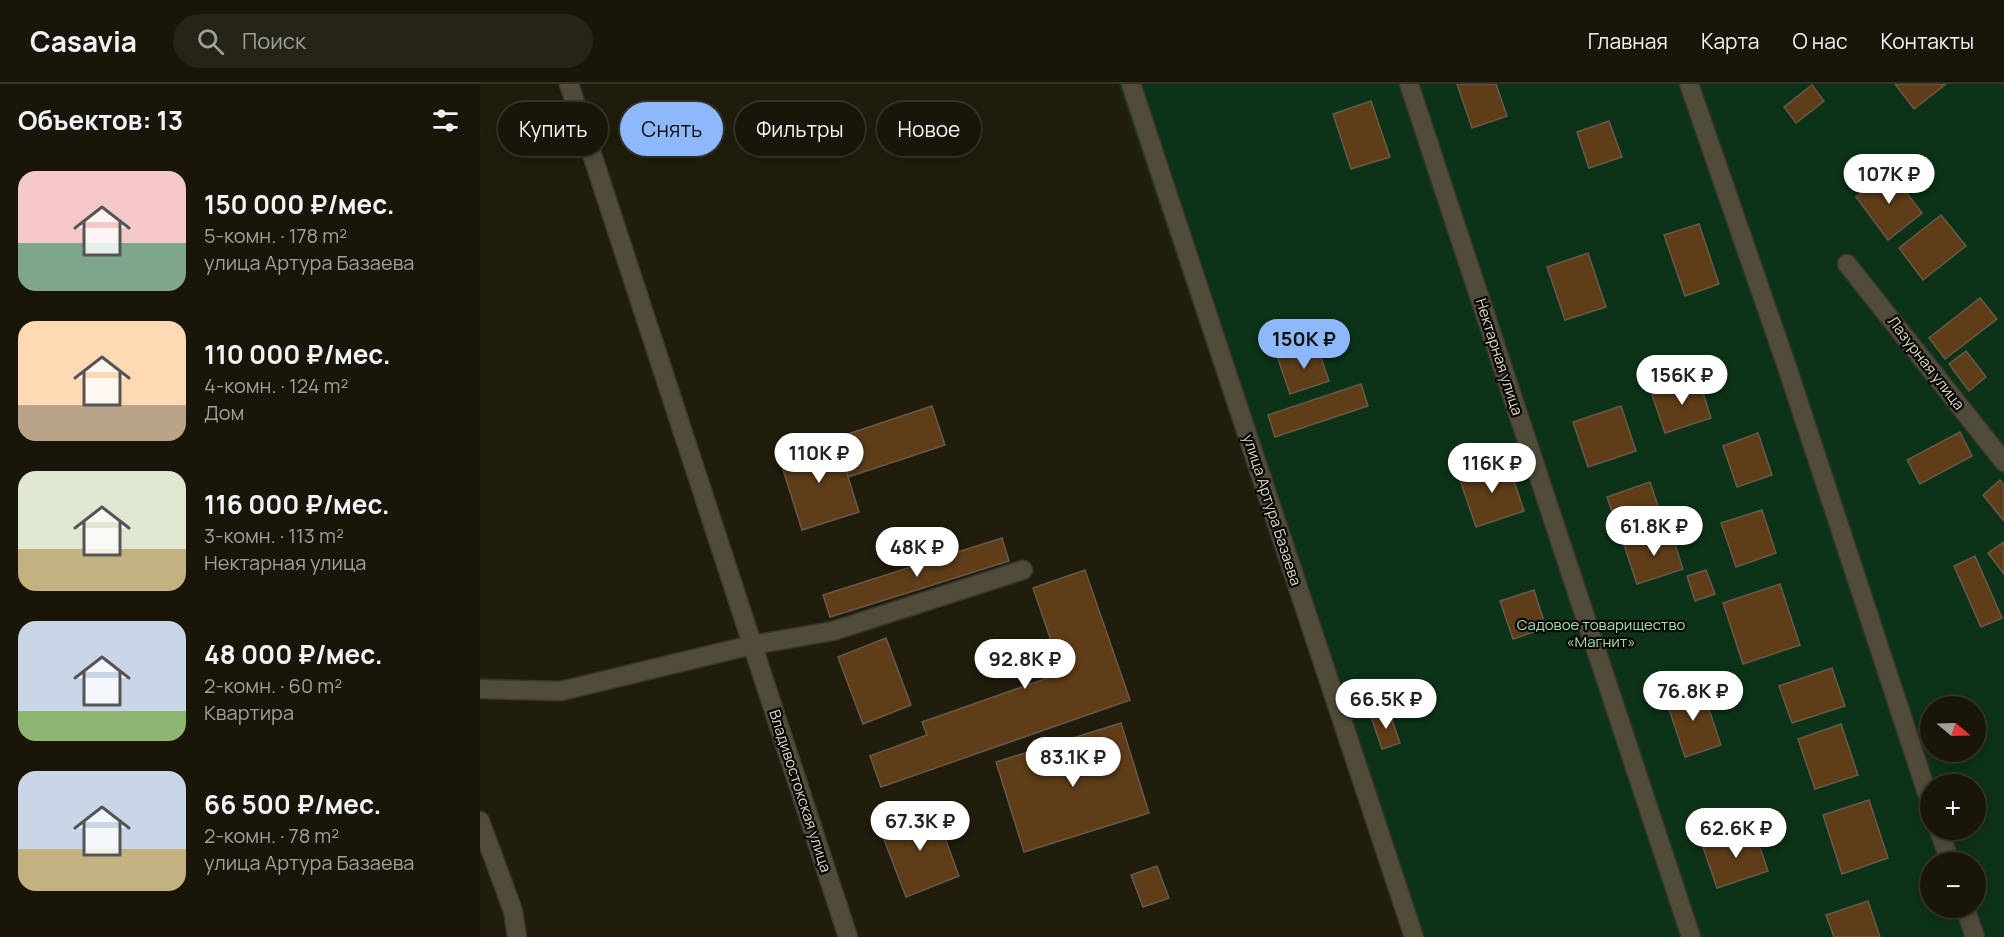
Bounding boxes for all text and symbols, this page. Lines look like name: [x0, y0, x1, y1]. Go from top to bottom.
search box: [173, 14, 593, 68]
text: Casavia: [30, 22, 137, 60]
icon: search: [194, 25, 227, 58]
text: Поиск: [242, 26, 306, 56]
text: Главная: [1588, 27, 1668, 55]
text: Карта: [1701, 27, 1759, 55]
text: О нас: [1792, 27, 1848, 55]
text: Контакты: [1881, 27, 1974, 55]
text: Объектов: 13: [18, 102, 183, 138]
chip: Купить: [498, 102, 608, 156]
chip: Снять: [620, 102, 723, 156]
chip: Фильтры: [735, 102, 865, 156]
chip: Новое: [877, 102, 981, 156]
icon: filters: [429, 104, 462, 137]
pin: 107K ₽: [1840, 154, 1938, 205]
text: 107K ₽: [1858, 160, 1920, 187]
text: 150 000 ₽/мес.: [204, 186, 395, 222]
icon: home: [66, 195, 138, 267]
text: 5-комн. · 178 m²: [204, 222, 347, 249]
text: улица Артура Базаева: [204, 249, 414, 276]
street label: Нектарная улица: [1471, 296, 1528, 418]
street label: Лазурная улица: [1883, 311, 1970, 414]
pin: 150K ₽: [1255, 319, 1353, 370]
text: 150K ₽: [1272, 325, 1336, 352]
text: 110 000 ₽/мес.: [204, 336, 391, 372]
icon: home: [66, 345, 138, 417]
pin: 156K ₽: [1633, 355, 1731, 406]
text: 156K ₽: [1650, 361, 1714, 388]
text: 4-комн. · 124 m²: [204, 372, 349, 399]
text: Дом: [204, 399, 244, 426]
street label: улица Артура Базаева: [1238, 432, 1307, 588]
pin: 110K ₽: [770, 433, 868, 484]
text: 110K ₽: [789, 439, 849, 466]
pin: 116K ₽: [1443, 443, 1541, 494]
text: 116K ₽: [1462, 449, 1522, 476]
text: 116 000 ₽/мес.: [204, 486, 390, 522]
icon: home: [66, 495, 138, 567]
pin: 61.8K ₽: [1599, 506, 1709, 557]
text: 61.8K ₽: [1620, 512, 1688, 539]
text: 3-комн. · 113 m²: [204, 522, 344, 549]
pin: 48K ₽: [875, 527, 959, 578]
text: 48K ₽: [890, 533, 944, 560]
text: Нектарная улица: [204, 549, 366, 576]
park label: Садовое товарищество «Магнит»: [1517, 614, 1685, 652]
text: 48 000 ₽/мес.: [204, 636, 383, 672]
pin: 92.8K ₽: [970, 639, 1080, 690]
icon: home: [66, 645, 138, 717]
text: 92.8K ₽: [989, 645, 1061, 672]
pin: 76.8K ₽: [1638, 671, 1748, 722]
text: 2-комн. · 60 m²: [204, 672, 342, 699]
text: 76.8K ₽: [1657, 677, 1729, 704]
pin: 66.5K ₽: [1331, 679, 1441, 730]
text: 66.5K ₽: [1350, 685, 1422, 712]
north arrow: [1920, 696, 1986, 762]
map controls: [1920, 696, 1986, 918]
text: Квартира: [204, 699, 294, 726]
street label: Владивостокская улица: [764, 707, 837, 875]
pin: 83.1K ₽: [1018, 737, 1128, 788]
text: 83.1K ₽: [1040, 743, 1106, 770]
button: +: [1920, 774, 1986, 840]
text: 66 500 ₽/мес.: [204, 786, 381, 822]
icon: home: [66, 795, 138, 867]
pin: 67.3K ₽: [865, 801, 975, 852]
text: 67.3K ₽: [885, 807, 955, 834]
pin: 62.6K ₽: [1681, 808, 1791, 859]
text: 62.6K ₽: [1699, 814, 1773, 841]
text: 2-комн. · 78 m²: [204, 822, 339, 849]
text: улица Артура Базаева: [204, 849, 414, 876]
button: −: [1920, 852, 1986, 918]

